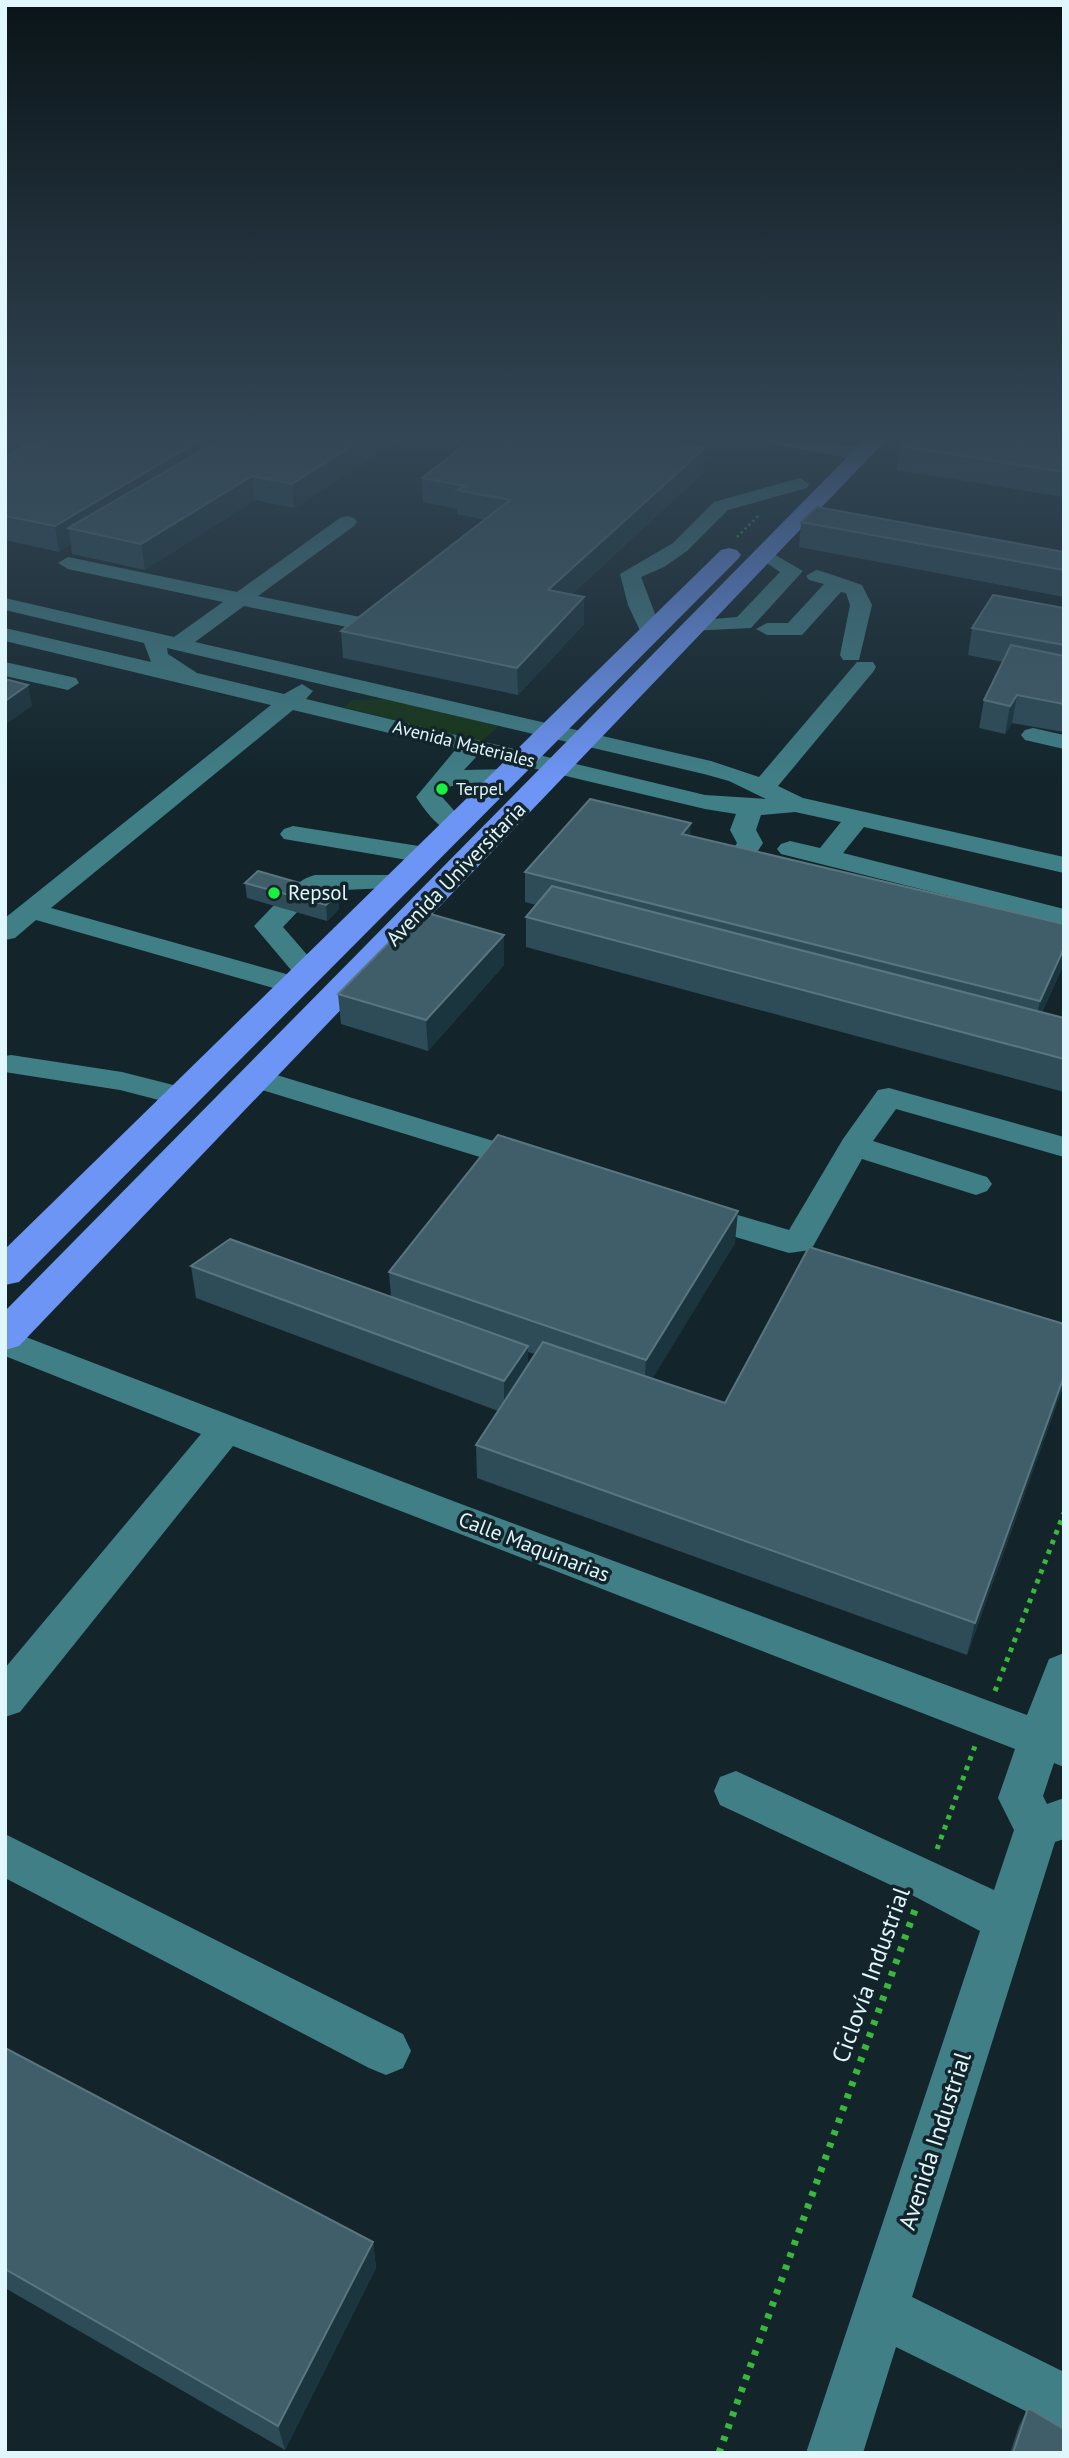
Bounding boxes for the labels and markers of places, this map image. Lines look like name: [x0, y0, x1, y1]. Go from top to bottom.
place label: Terpel: [456, 777, 504, 800]
marker: Terpel: [434, 781, 450, 797]
place label: Repsol: [288, 879, 348, 906]
marker: Repsol: [266, 885, 282, 901]

